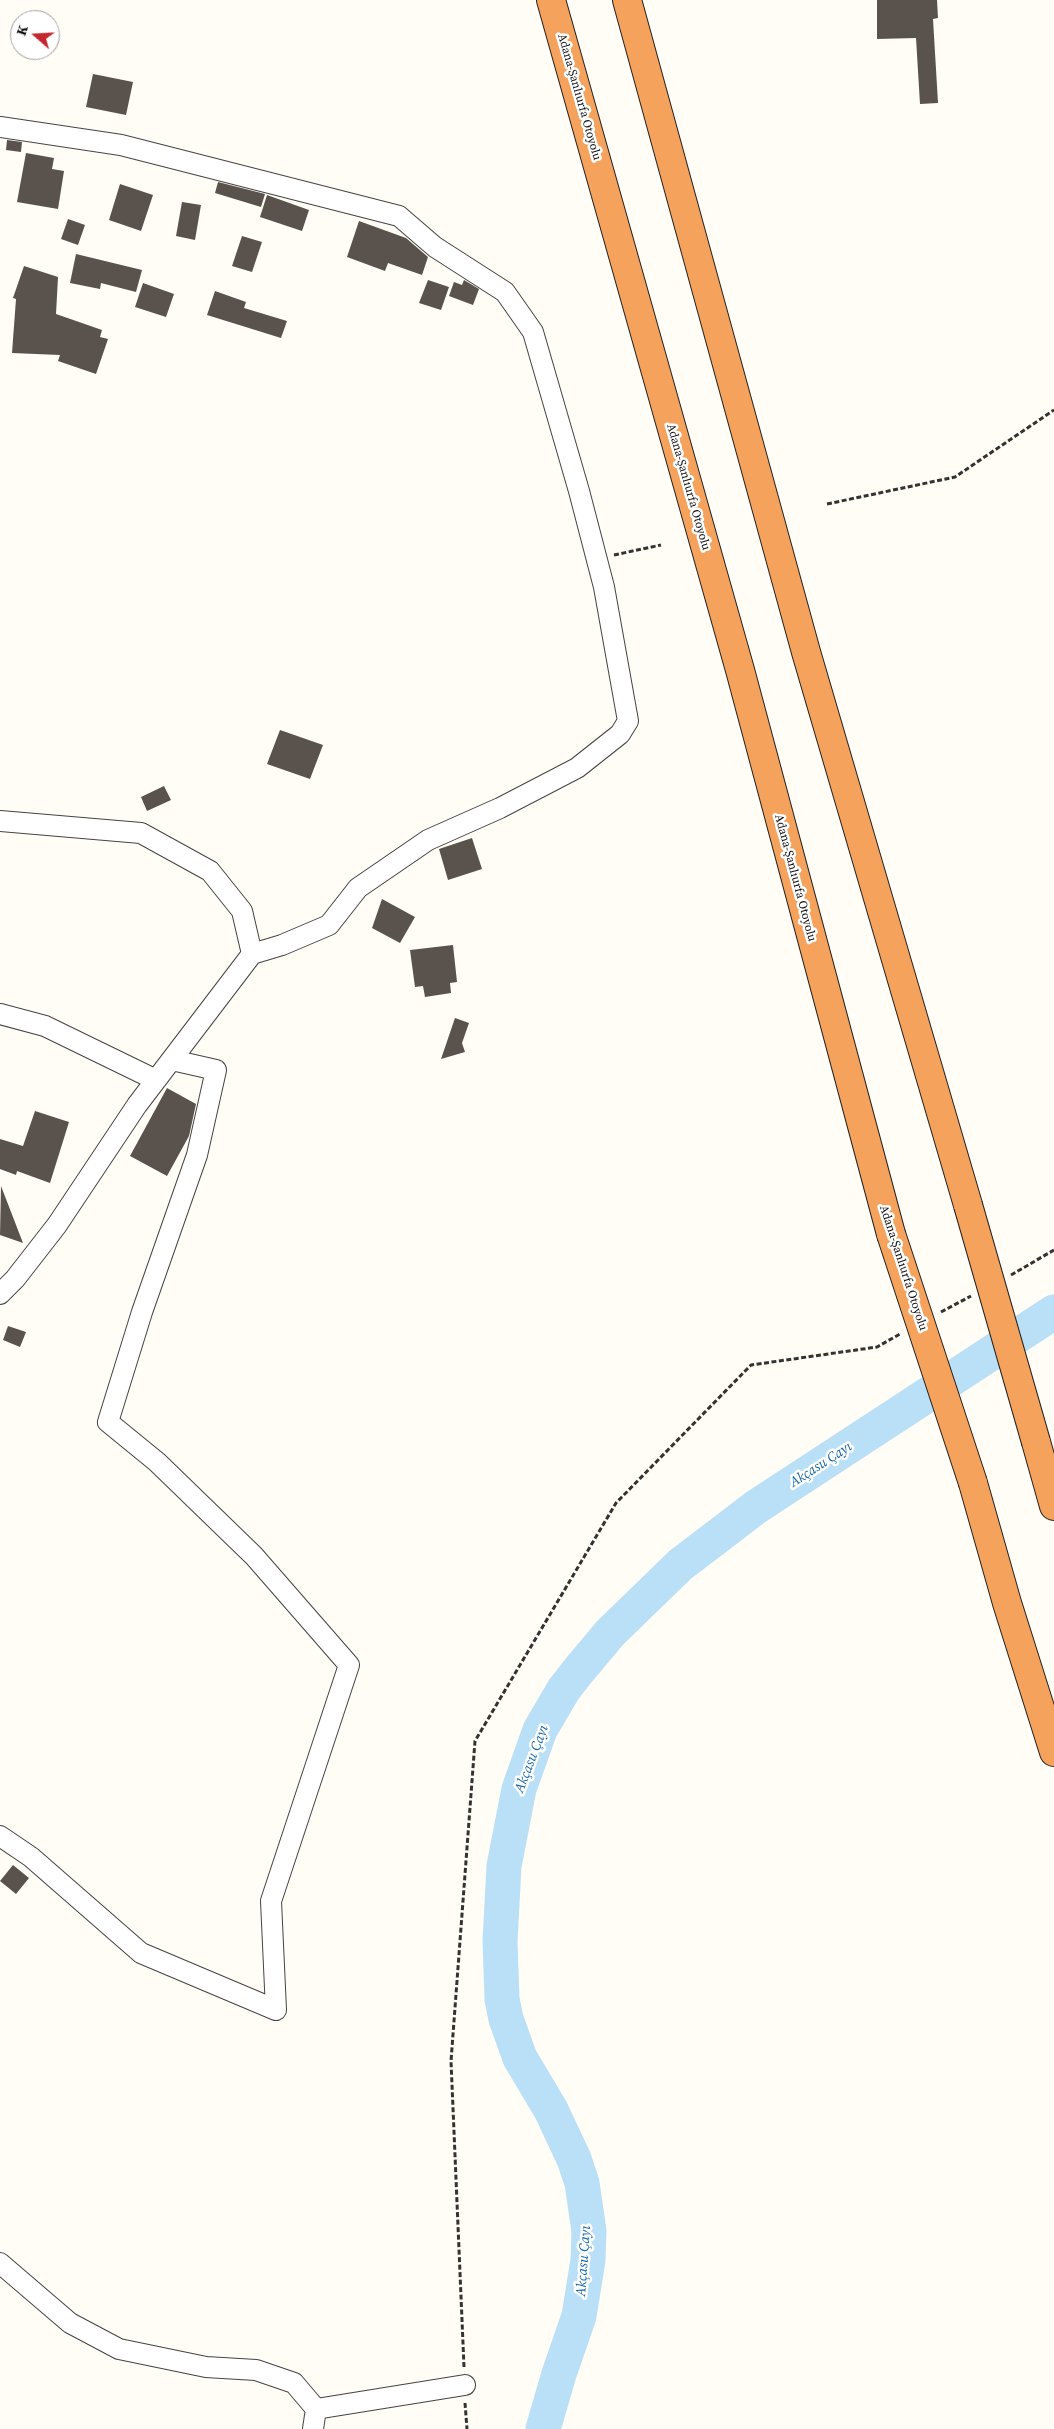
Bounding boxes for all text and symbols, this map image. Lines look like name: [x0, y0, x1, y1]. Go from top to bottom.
north arrow: [10, 10, 60, 60]
text: K: [11, 23, 33, 38]
street label: Adana-Şanlıurfa Otoyolu: [554, 32, 604, 162]
street label: Adana-Şanlıurfa Otoyolu: [663, 422, 713, 552]
street label: Adana-Şanlıurfa Otoyolu: [771, 813, 819, 943]
street label: Adana-Şanlıurfa Otoyolu: [876, 1203, 930, 1333]
water label: Akçasu Çayı: [787, 1439, 855, 1491]
water label: Akçasu Çayı: [511, 1723, 553, 1795]
water label: Akçasu Çayı: [573, 2225, 595, 2297]

